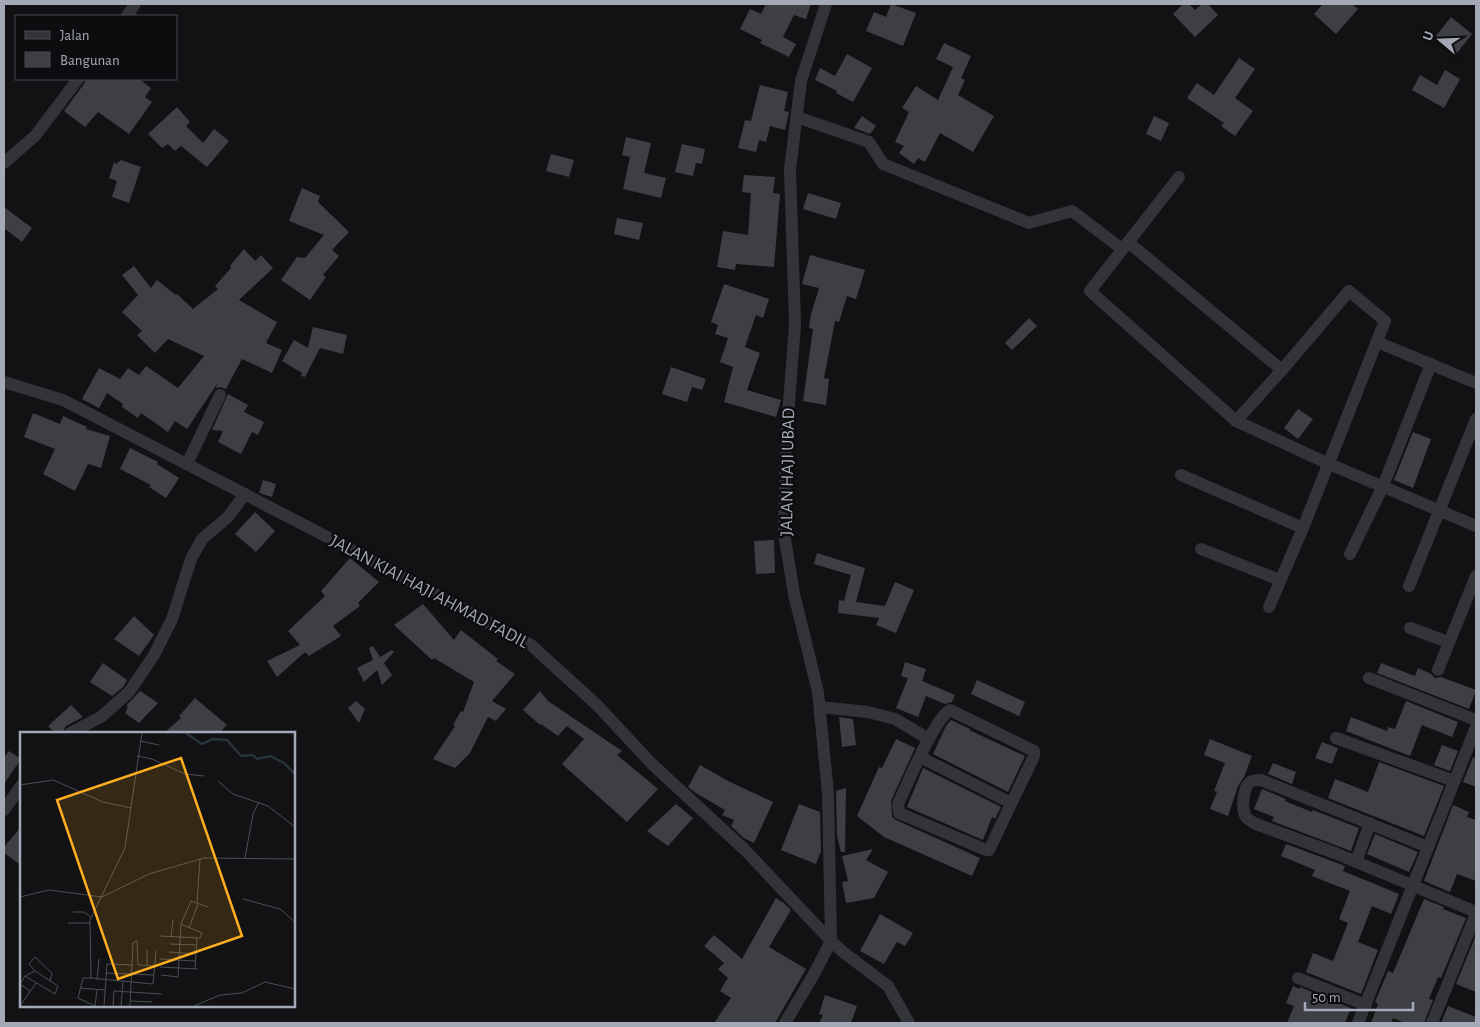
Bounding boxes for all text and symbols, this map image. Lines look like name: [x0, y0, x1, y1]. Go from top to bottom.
legend: [15, 15, 178, 80]
north arrow: [1415, 15, 1465, 65]
text: Jalan: [60, 28, 90, 43]
text: U: [1421, 30, 1437, 43]
text: Bangunan: [60, 53, 120, 68]
street label: JALAN HAJI UBAD: [778, 408, 798, 536]
street label: JALAN KIAI HAJI AHMAD FADIL: [327, 532, 532, 652]
inset map: [20, 732, 295, 1007]
scale bar: [1305, 980, 1412, 1012]
text: 50 m: [1312, 990, 1341, 1005]

